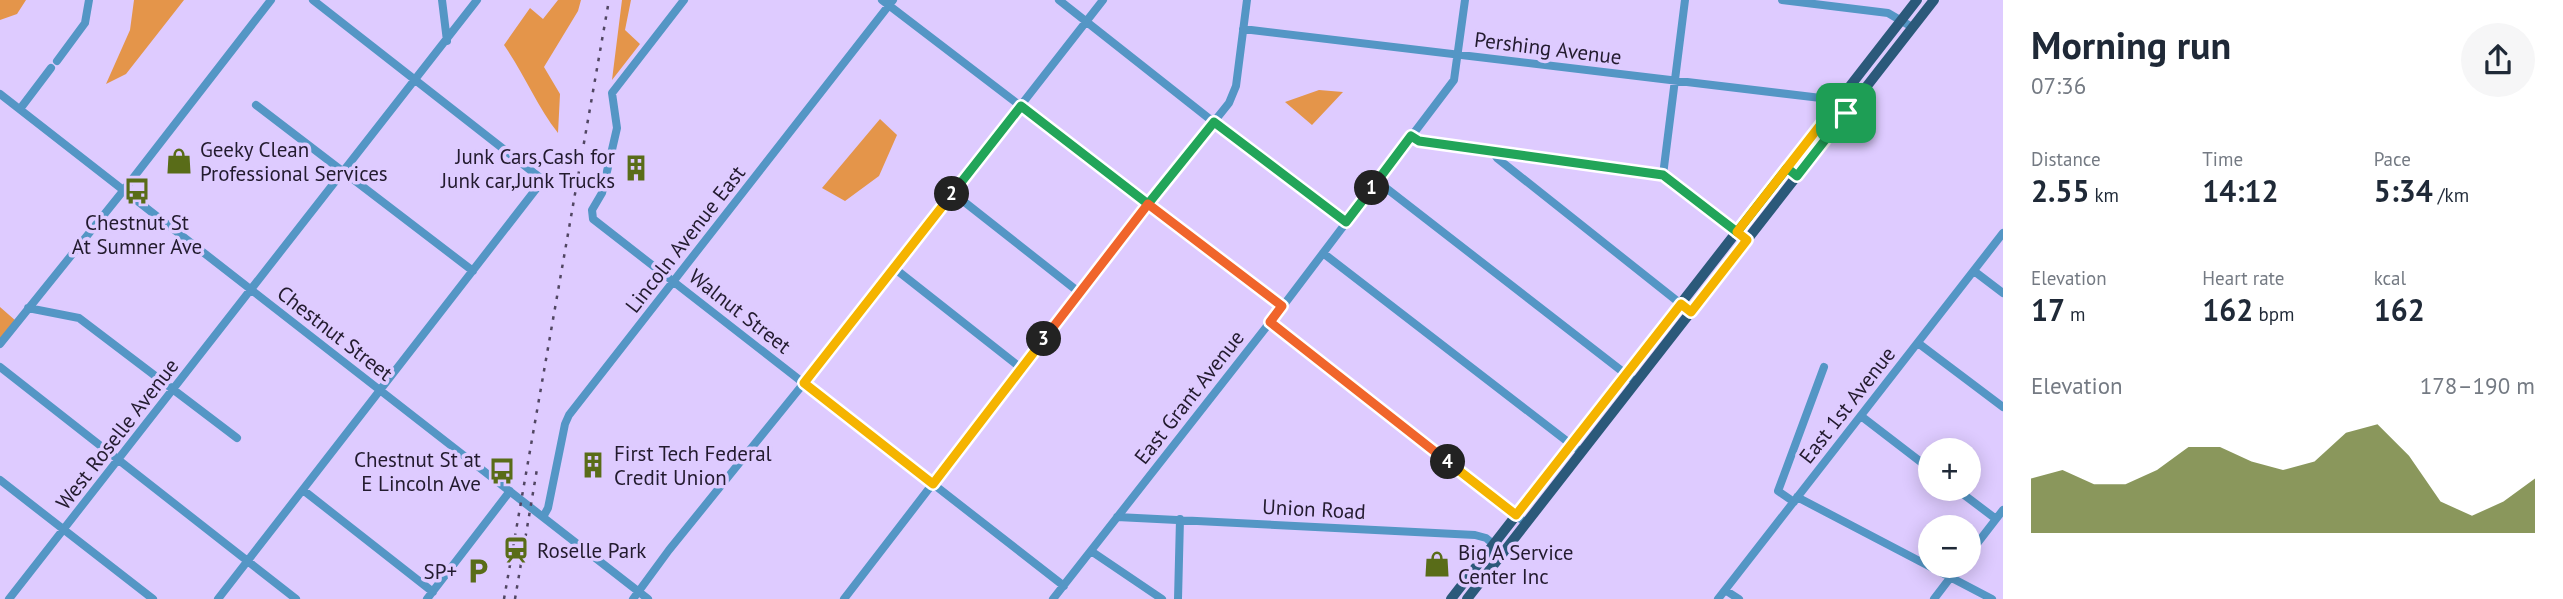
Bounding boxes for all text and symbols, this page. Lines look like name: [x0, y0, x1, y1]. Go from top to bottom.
text: Morning run: [2031, 20, 2231, 69]
button: share: [2461, 23, 2535, 97]
street label: Pershing Avenue: [1473, 26, 1623, 70]
text: 07:36: [2031, 71, 2086, 100]
pin: [1816, 83, 1876, 143]
icon: arrive: [1827, 94, 1865, 132]
place label: Geeky Clean Professional Services: [200, 136, 388, 187]
place label: Junk Cars,Cash for Junk car,Junk Trucks: [440, 143, 615, 194]
shop icon: Geeky Clean Professional Services: [164, 146, 194, 176]
text: Distance: [2031, 147, 2101, 171]
text: Time: [2202, 147, 2243, 171]
text: Pace: [2374, 147, 2411, 171]
building icon: Junk Cars,Cash for Junk car,Junk Trucks: [621, 153, 651, 183]
street label: Lincoln Avenue East: [619, 160, 751, 318]
pin: 1: [1354, 170, 1390, 206]
text: 2.55: [2031, 171, 2089, 210]
text: 14:12: [2202, 171, 2278, 210]
text: 5:34: [2374, 171, 2433, 210]
text: 1: [1366, 175, 1377, 199]
bus stop icon: Chestnut St At Sumner Ave: [122, 176, 152, 206]
pin: 2: [934, 176, 970, 212]
text: 2: [946, 181, 957, 205]
text: km: [2089, 183, 2119, 207]
text: /km: [2433, 183, 2469, 207]
place label: Chestnut St At Sumner Ave: [72, 209, 202, 260]
street label: Walnut Street: [684, 263, 796, 359]
text: Elevation: [2031, 266, 2107, 290]
text: Heart rate: [2202, 266, 2284, 290]
text: kcal: [2374, 266, 2406, 290]
street label: Chestnut Street: [272, 279, 398, 387]
text: 17: [2031, 290, 2065, 329]
text: 162: [2202, 290, 2253, 329]
text: 162: [2374, 290, 2425, 329]
text: m: [2065, 302, 2086, 326]
text: bpm: [2253, 302, 2294, 326]
pin: 3: [1026, 322, 1062, 356]
street label: East Grant Avenue: [1128, 325, 1250, 469]
text: 3: [1038, 326, 1049, 350]
street label: East 1st Avenue: [1793, 341, 1901, 469]
street label: West Roselle Avenue: [50, 353, 184, 515]
text: Elevation: [2031, 371, 2123, 400]
text: 178–190 m: [2420, 371, 2535, 400]
map controls: [1918, 438, 1981, 578]
button: +: [1918, 438, 1981, 501]
place label: First Tech Federal Credit Union: [614, 440, 772, 491]
pin: 4: [1430, 444, 1466, 480]
place label: Chestnut St at E Lincoln Ave: [354, 446, 481, 497]
text: 4: [1442, 449, 1453, 473]
building icon: First Tech Federal Credit Union: [578, 450, 608, 480]
bus stop icon: Chestnut St at E Lincoln Ave: [487, 456, 517, 486]
street label: Union Road: [1262, 493, 1366, 525]
button: −: [1918, 515, 1981, 578]
station icon: Roselle Park: [501, 535, 531, 565]
place label: Roselle Park: [537, 537, 646, 564]
place label: Big A Service Center Inc: [1458, 539, 1574, 590]
shop icon: Big A Service Center Inc: [1422, 549, 1452, 579]
parking icon: SP+: [463, 556, 493, 586]
place label: SP+: [424, 558, 457, 585]

